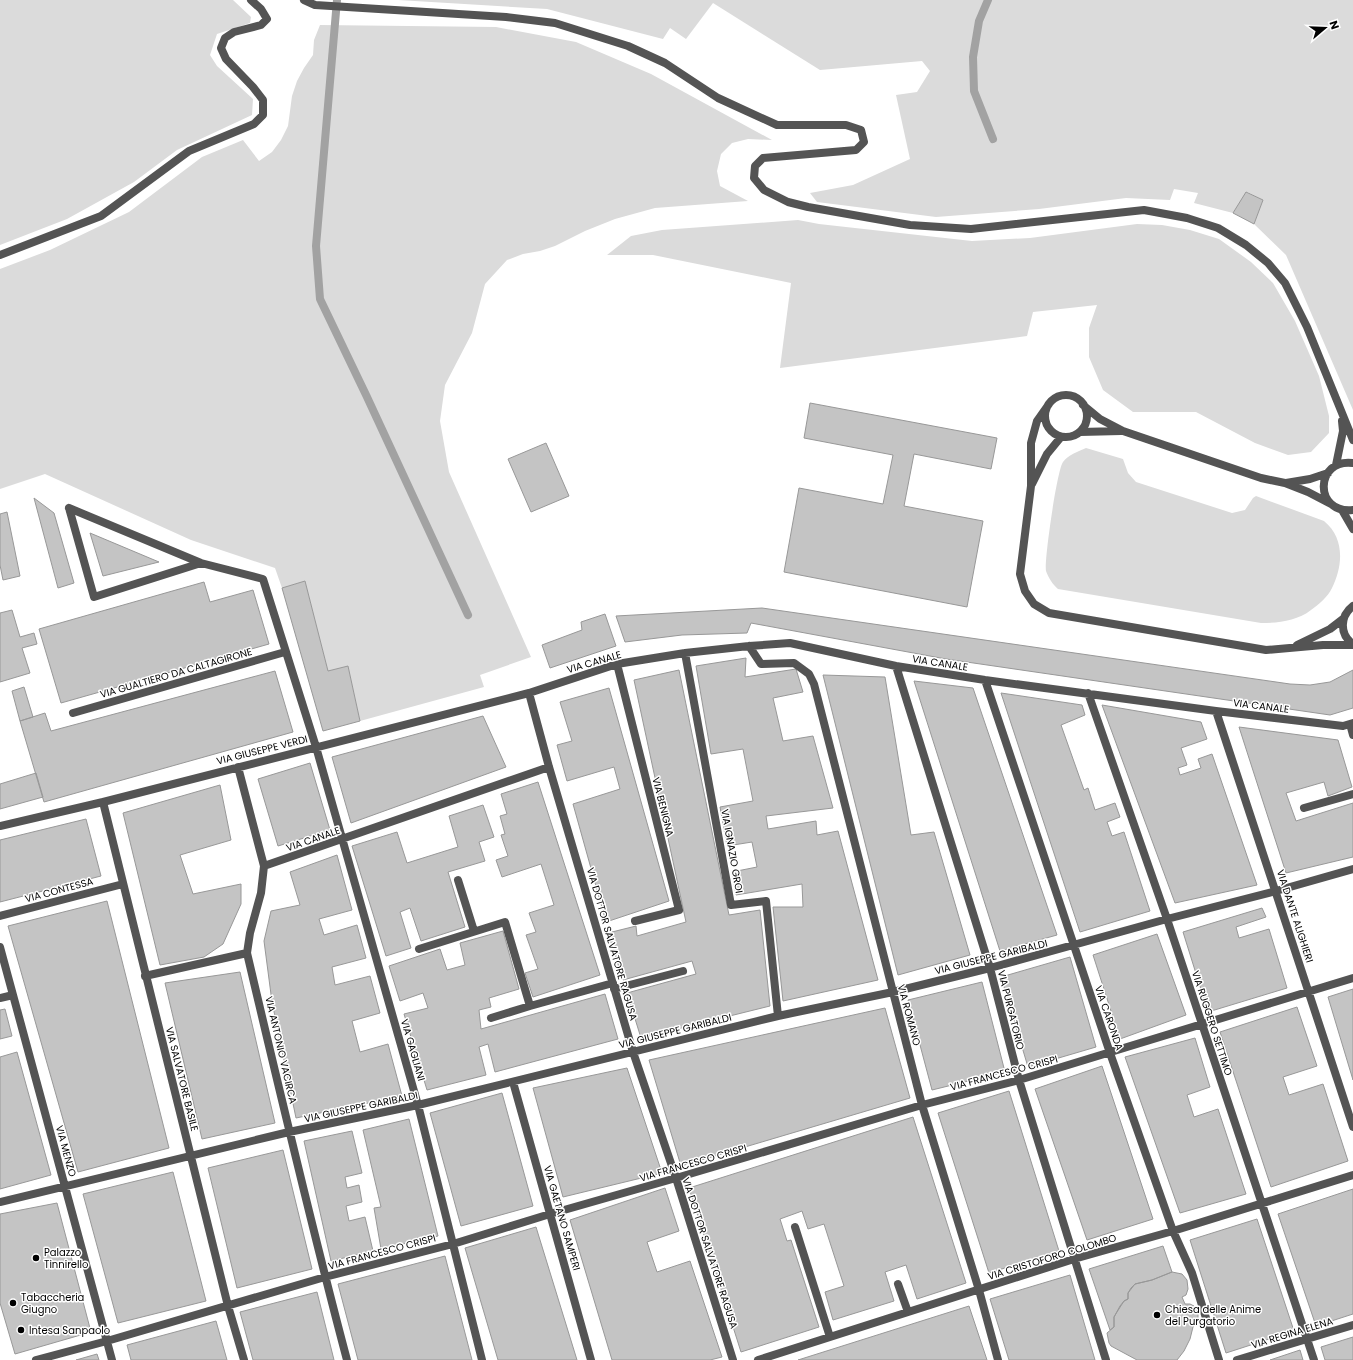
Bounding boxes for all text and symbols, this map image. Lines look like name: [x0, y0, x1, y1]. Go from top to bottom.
north arrow: [1305, 8, 1345, 48]
text: N: [1326, 18, 1343, 31]
street label: VIA GUALTIERO DA CALTAGIRONE: [98, 644, 254, 702]
street label: VIA CANALE: [565, 647, 623, 677]
street label: VIA CANALE: [911, 651, 969, 675]
street label: VIA CANALE: [1232, 695, 1290, 717]
street label: VIA GIUSEPPE VERDI: [215, 731, 309, 769]
street label: VIA BENIGNA: [648, 776, 678, 839]
street label: VIA IGNAZIO GROI: [717, 808, 747, 894]
street label: VIA CANALE: [284, 823, 342, 855]
street label: VIA DOTTOR SALVATORE RAGUSA: [583, 866, 641, 1023]
street label: VIA DANTE ALIGHIERI: [1273, 868, 1317, 964]
street label: VIA CONTESSA: [23, 874, 95, 906]
street label: VIA GIUSEPPE GARIBALDI: [933, 936, 1049, 978]
street label: VIA PURGATORIO: [994, 969, 1028, 1051]
street label: VIA RUGGERO SETTIMO: [1188, 969, 1236, 1078]
street label: VIA ROMANO: [894, 983, 924, 1047]
street label: VIA CARONDA: [1091, 983, 1127, 1053]
street label: VIA ANTONIO VACIRCA: [261, 995, 301, 1105]
street label: VIA GIUSEPPE GARIBALDI: [617, 1010, 733, 1052]
street label: VIA GAGLIANI: [397, 1017, 429, 1083]
street label: VIA SALVATORE BASILE: [162, 1025, 202, 1133]
street label: VIA FRANCESCO CRISPI: [949, 1051, 1059, 1095]
street label: VIA GIUSEPPE GARIBALDI: [303, 1088, 419, 1126]
street label: VIA MENZO: [52, 1124, 80, 1179]
street label: VIA FRANCESCO CRISPI: [638, 1141, 748, 1185]
street label: VIA GAETANO SAMPERI: [540, 1164, 584, 1272]
street label: VIA DOTTOR SALVATORE RAGUSA: [678, 1175, 742, 1331]
street label: VIA FRANCESCO CRISPI: [327, 1230, 437, 1274]
street label: VIA CRISTOFORO COLOMBO: [986, 1230, 1118, 1284]
place label: Palazzo Tinnirello: [44, 1245, 88, 1272]
marker: Palazzo Tinnirello: [31, 1253, 41, 1263]
place label: Tabaccheria Giugno: [21, 1290, 84, 1317]
marker: Tabaccheria Giugno: [8, 1298, 18, 1308]
place label: Chiesa delle Anime del Purgatorio: [1165, 1302, 1261, 1329]
marker: Chiesa delle Anime del Purgatorio: [1152, 1310, 1162, 1320]
street label: VIA REGINA ELENA: [1249, 1313, 1335, 1353]
place label: Intesa Sanpaolo: [29, 1323, 110, 1338]
marker: Intesa Sanpaolo: [16, 1325, 26, 1335]

